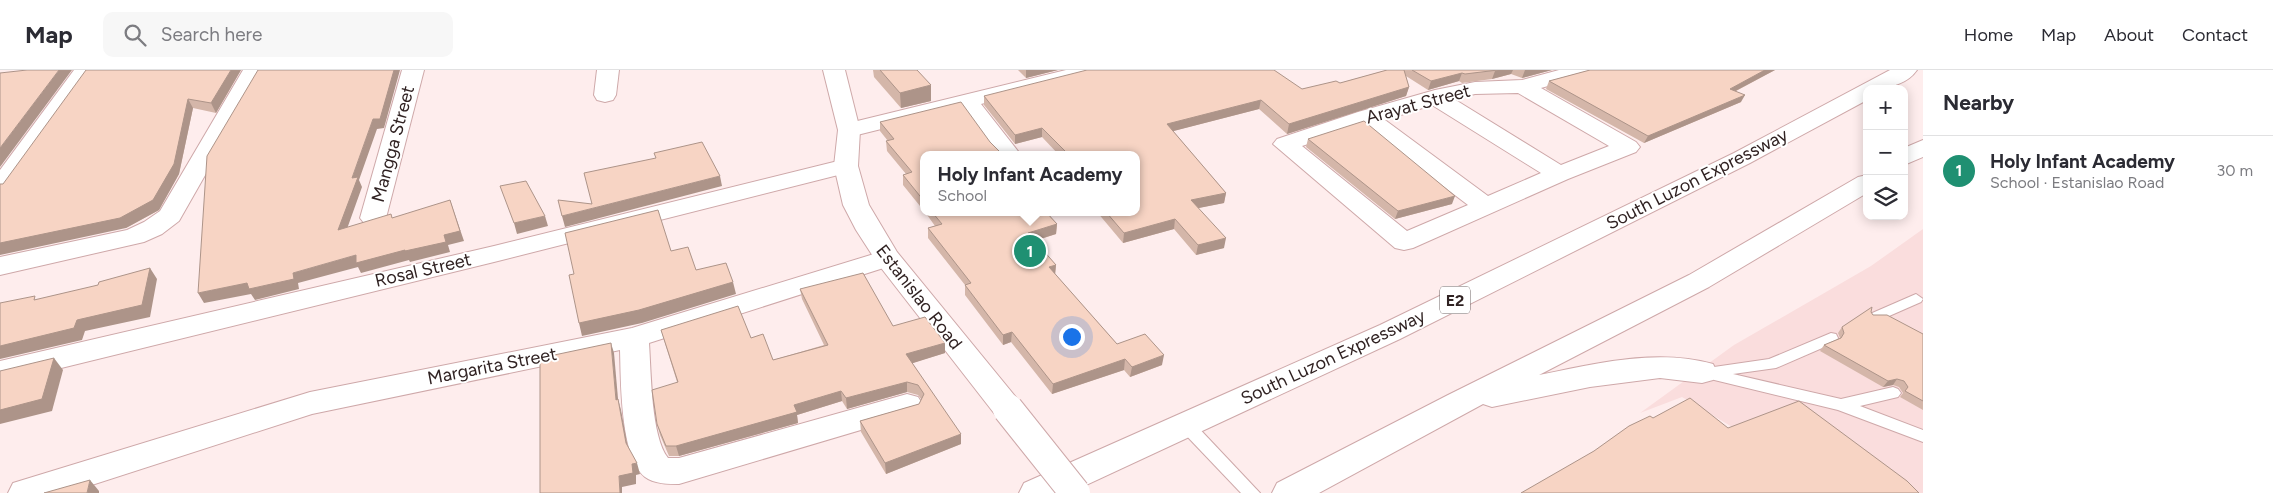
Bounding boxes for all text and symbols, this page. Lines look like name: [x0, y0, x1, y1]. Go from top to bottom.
search box: [103, 12, 453, 57]
text: Map: [25, 20, 73, 49]
icon: search: [121, 21, 149, 49]
text: Search here: [161, 23, 262, 46]
text: Home: [1964, 24, 2013, 46]
text: Map: [2041, 24, 2076, 46]
text: About: [2104, 24, 2154, 46]
text: Contact: [2182, 24, 2248, 46]
street label: Arayat Street: [1363, 79, 1473, 129]
street label: Mangga Street: [367, 83, 419, 205]
map controls: [1863, 85, 1908, 220]
button: +: [1863, 85, 1908, 130]
text: Nearby: [1943, 90, 2014, 115]
street label: South Luzon Expressway: [1602, 123, 1792, 234]
button: −: [1863, 130, 1908, 175]
text: Holy Infant Academy: [1990, 150, 2175, 173]
popup: [920, 151, 1140, 216]
text: 1: [1956, 161, 1962, 180]
text: 30 m: [2216, 161, 2253, 180]
text: Holy Infant Academy: [938, 163, 1122, 186]
text: School · Estanislao Road: [1990, 173, 2164, 192]
button: layers: [1863, 175, 1908, 220]
text: School: [938, 186, 987, 205]
pin: 1: [1014, 232, 1046, 270]
street label: Estanislao Road: [871, 240, 967, 354]
street label: Rosal Street: [373, 248, 473, 292]
road number: E2: [1440, 286, 1470, 314]
street label: South Luzon Expressway: [1237, 304, 1429, 409]
your location: [1059, 324, 1085, 350]
street label: Margarita Street: [425, 343, 559, 389]

